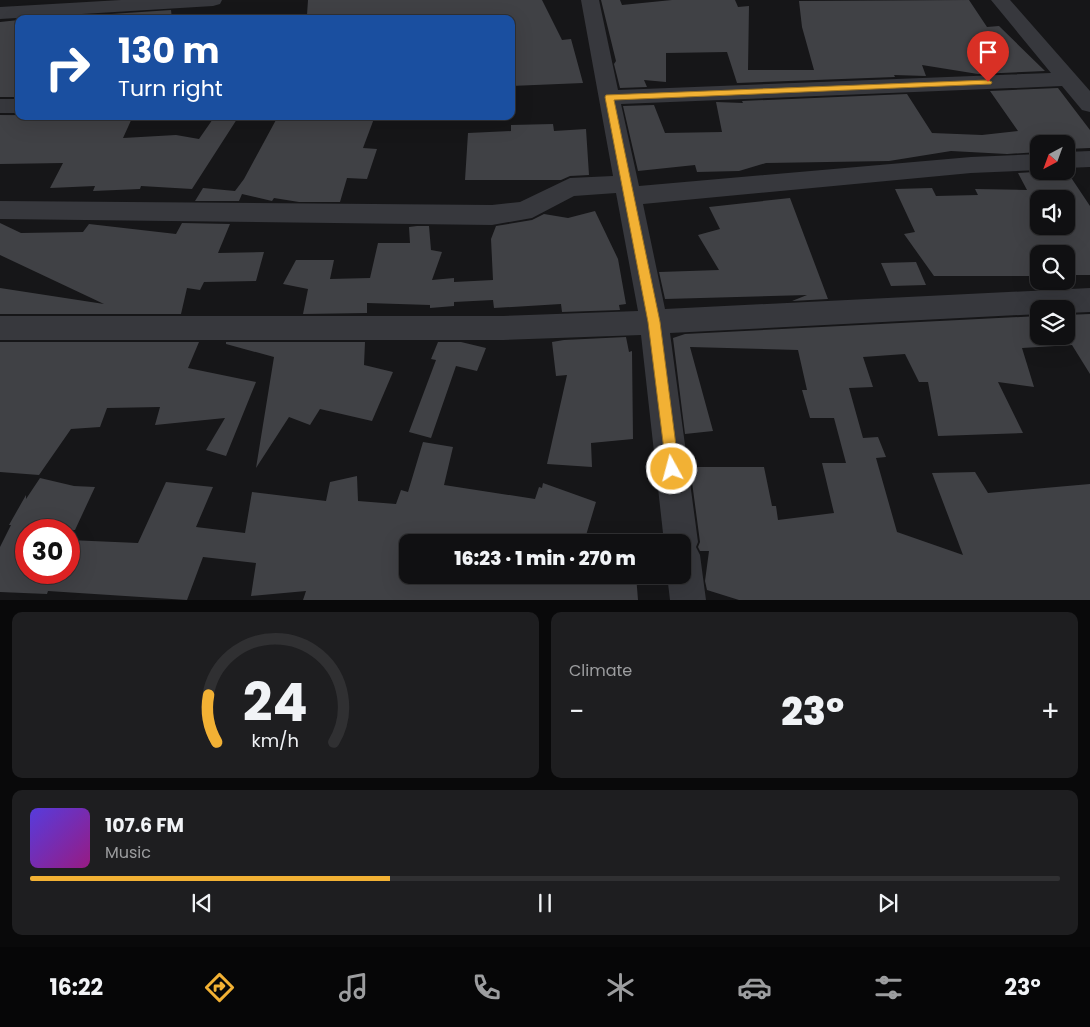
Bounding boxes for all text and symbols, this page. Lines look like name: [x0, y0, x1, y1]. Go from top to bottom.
text: 130 m: [118, 26, 220, 75]
pin: [967, 31, 1009, 82]
icon: right: [35, 35, 100, 100]
icon: arrive: [974, 38, 1002, 66]
text: Turn right: [118, 73, 223, 104]
north arrow: [1030, 135, 1075, 180]
map controls: [1030, 135, 1075, 345]
button: sound: [1030, 190, 1075, 235]
button: search: [1030, 245, 1075, 290]
button: layers: [1030, 300, 1075, 345]
position arrow: [645, 442, 697, 494]
speed limit sign: 30: [15, 519, 80, 584]
text: 16:23 · 1 min · 270 m: [454, 545, 636, 572]
text: Climate: [569, 659, 632, 682]
text: 24: [243, 666, 308, 739]
text: 23°: [781, 685, 844, 738]
text: −: [569, 692, 584, 731]
text: +: [1041, 692, 1060, 731]
text: km/h: [252, 728, 299, 753]
text: 107.6 FM: [105, 812, 184, 839]
text: Music: [105, 841, 151, 864]
icon: previous: [188, 889, 216, 917]
icon: pause: [531, 889, 559, 917]
icon: next: [874, 889, 902, 917]
icon: directions: [202, 970, 237, 1005]
icon: music: [336, 970, 371, 1005]
icon: phone: [469, 970, 504, 1005]
icon: climate: [603, 970, 638, 1005]
icon: car: [737, 970, 772, 1005]
icon: filters: [871, 970, 906, 1005]
text: 16:22: [49, 972, 103, 1003]
text: 23°: [1005, 972, 1041, 1003]

